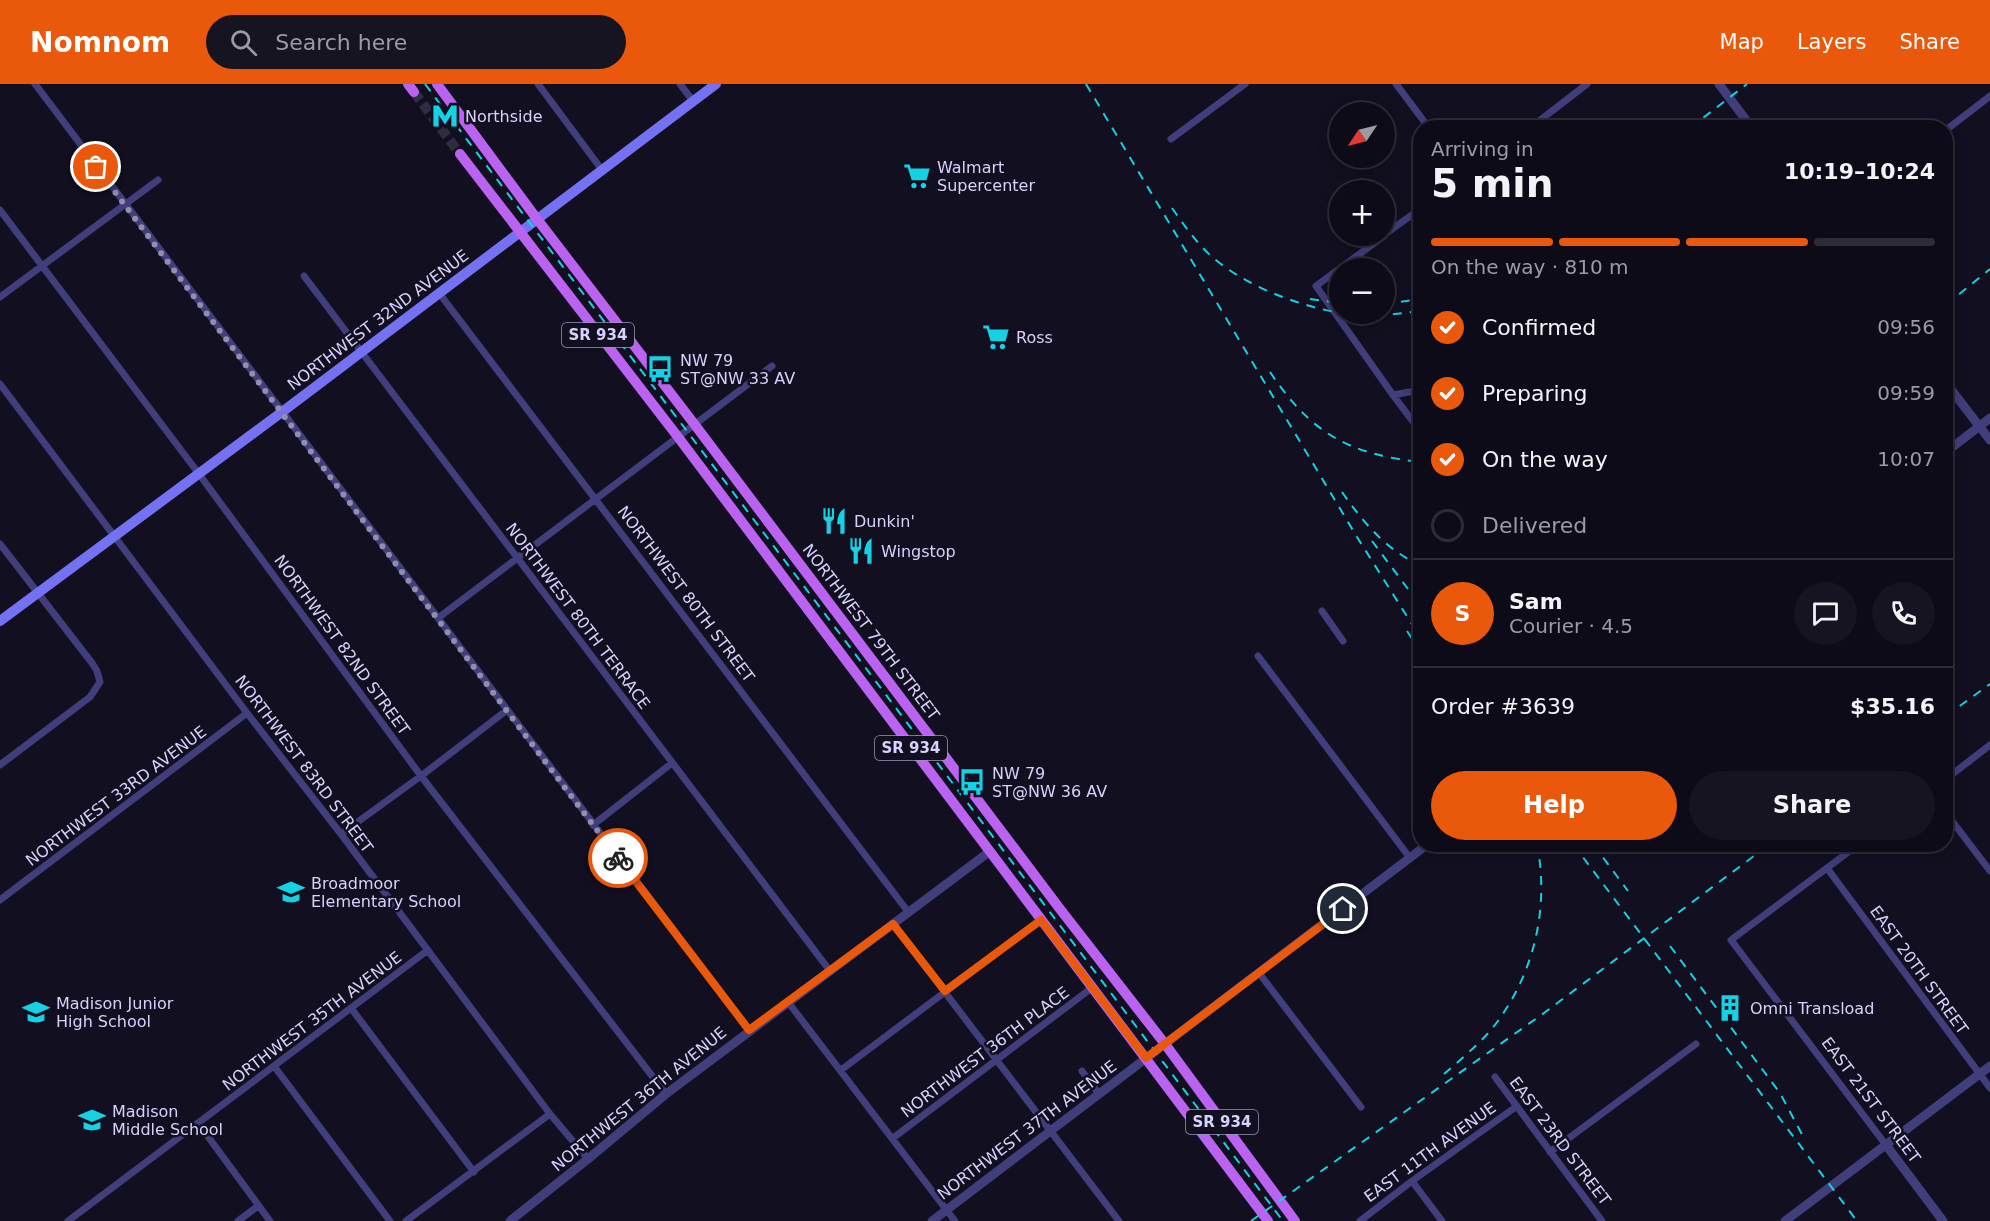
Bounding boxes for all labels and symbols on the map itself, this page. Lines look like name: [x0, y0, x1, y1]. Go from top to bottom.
metro station icon: Northside: [430, 101, 460, 131]
north arrow: [1329, 102, 1395, 168]
place label: Northside: [465, 107, 543, 126]
pin: [70, 141, 121, 192]
place label: Walmart Supercenter: [937, 158, 1035, 195]
supermarket icon: Walmart Supercenter: [902, 161, 932, 191]
street label: NORTHWEST 32ND AVENUE: [284, 246, 472, 394]
supermarket icon: Ross: [981, 322, 1011, 352]
road number: SR 934: [562, 323, 634, 347]
place label: Ross: [1016, 328, 1053, 347]
place label: NW 79 ST@NW 33 AV: [680, 351, 795, 388]
bus stop icon: NW 79 ST@NW 33 AV: [645, 354, 675, 384]
street label: NORTHWEST 80TH STREET: [614, 502, 759, 686]
restaurant icon: Dunkin': [819, 506, 849, 536]
place label: Dunkin': [854, 512, 915, 531]
street label: NORTHWEST 80TH TERRACE: [502, 519, 654, 713]
restaurant icon: Wingstop: [846, 536, 876, 566]
street label: NORTHWEST 79TH STREET: [799, 540, 944, 724]
place label: Wingstop: [881, 542, 956, 561]
street label: NORTHWEST 82ND STREET: [270, 551, 414, 739]
street label: NORTHWEST 83RD STREET: [231, 672, 377, 857]
street label: NORTHWEST 33RD AVENUE: [22, 722, 210, 870]
road number: SR 934: [875, 736, 947, 760]
place label: NW 79 ST@NW 36 AV: [992, 764, 1107, 801]
bus stop icon: NW 79 ST@NW 36 AV: [957, 767, 987, 797]
courier: [588, 828, 648, 888]
place label: Broadmoor Elementary School: [311, 874, 461, 911]
school or university icon: Broadmoor Elementary School: [276, 877, 306, 907]
pin: [1317, 883, 1368, 934]
street label: EAST 20TH STREET: [1866, 902, 1972, 1038]
street label: NORTHWEST 35TH AVENUE: [219, 947, 405, 1095]
street label: NORTHWEST 36TH PLACE: [897, 983, 1073, 1121]
building icon: Omni Transload: [1715, 993, 1745, 1023]
place label: Madison Junior High School: [56, 994, 174, 1031]
school or university icon: Madison Junior High School: [21, 997, 51, 1027]
place label: Omni Transload: [1750, 999, 1874, 1018]
street label: NORTHWEST 36TH AVENUE: [548, 1023, 730, 1175]
street label: EAST 21ST STREET: [1818, 1033, 1925, 1167]
street label: NORTHWEST 37TH AVENUE: [934, 1056, 1120, 1204]
street label: EAST 23RD STREET: [1505, 1073, 1615, 1209]
street label: EAST 11TH AVENUE: [1360, 1098, 1500, 1206]
place label: Madison Middle School: [112, 1102, 223, 1139]
school or university icon: Madison Middle School: [77, 1105, 107, 1135]
road number: SR 934: [1186, 1110, 1258, 1134]

